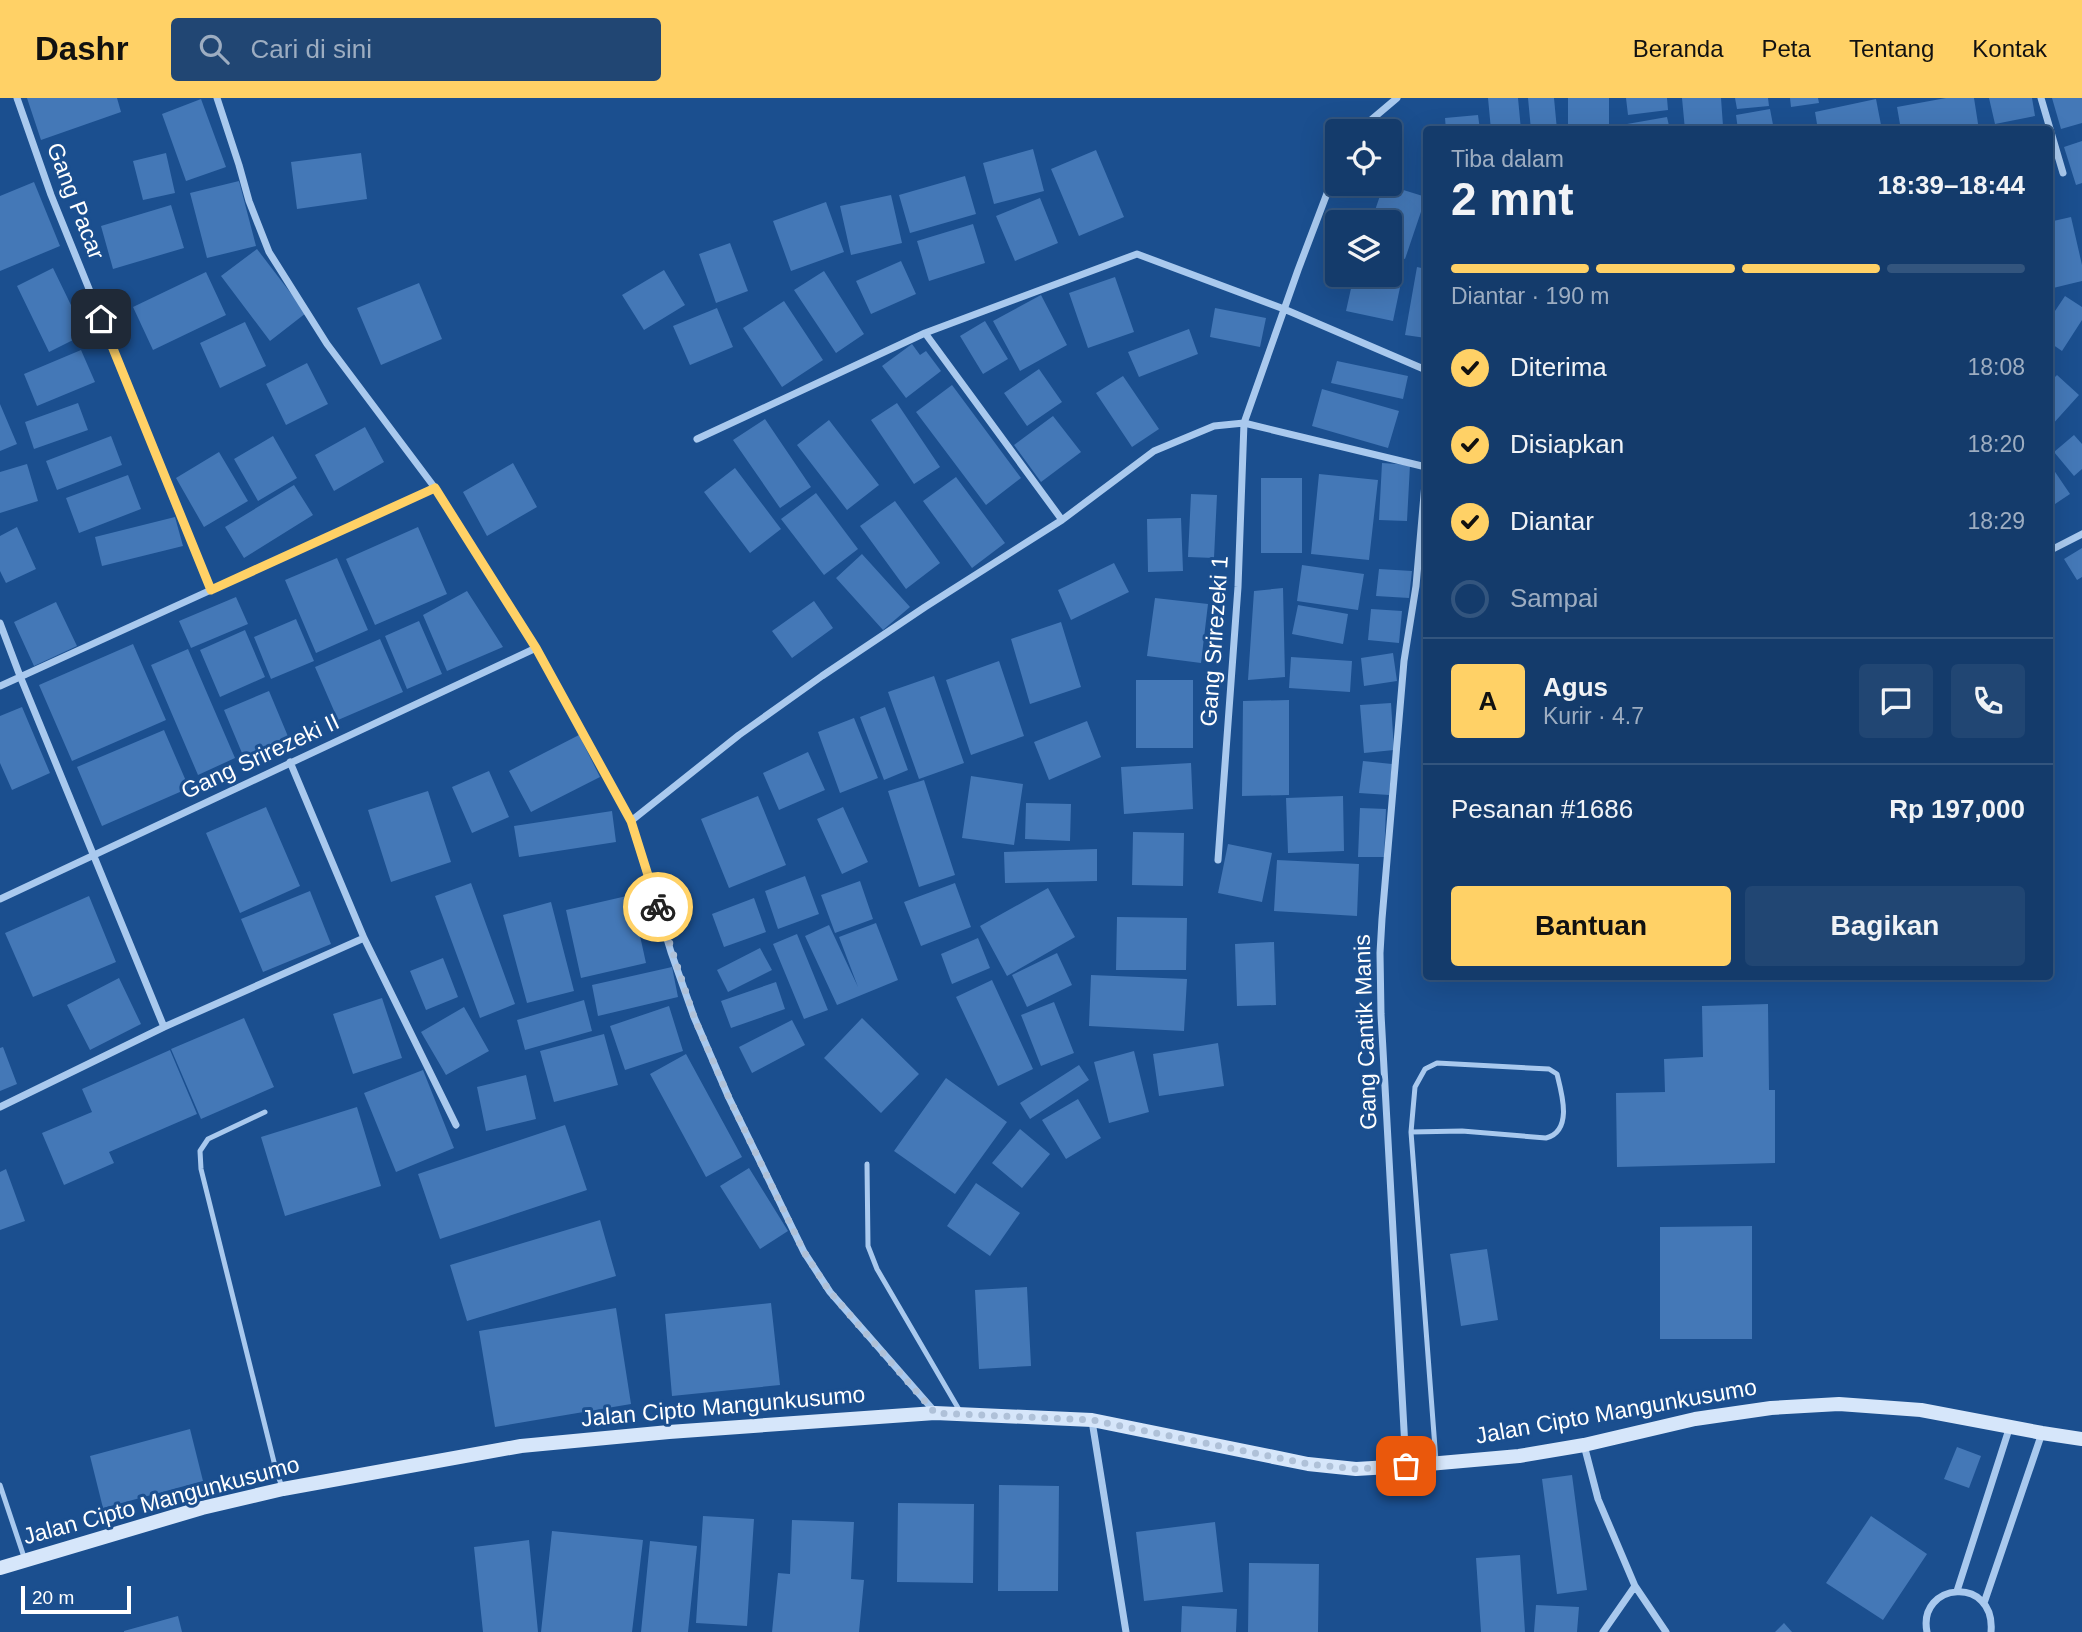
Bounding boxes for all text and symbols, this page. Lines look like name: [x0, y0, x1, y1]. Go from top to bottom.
search box: [171, 18, 661, 81]
text: Dashr: [35, 30, 129, 67]
icon: search: [195, 30, 233, 68]
text: Cari di sini: [251, 34, 372, 64]
text: Beranda: [1633, 35, 1724, 62]
text: Peta: [1762, 35, 1811, 62]
text: Tentang: [1849, 35, 1934, 62]
text: Kontak: [1972, 35, 2047, 62]
map controls: [1325, 119, 1402, 287]
button: locate: [1325, 119, 1402, 196]
street label: Gang Pacar: [42, 139, 110, 263]
text: Tiba dalam: [1451, 146, 1564, 172]
text: 18:39–18:44: [1878, 170, 2025, 200]
text: 2 mnt: [1451, 173, 1574, 225]
button: layers: [1325, 210, 1402, 287]
text: Diantar · 190 m: [1451, 283, 1610, 309]
pin: [71, 289, 131, 349]
icon: home: [82, 300, 120, 338]
icon: check: [1451, 349, 1489, 387]
text: Diterima: [1510, 352, 1607, 382]
text: 18:08: [1967, 354, 2025, 380]
icon: check: [1451, 426, 1489, 464]
text: Disiapkan: [1510, 429, 1624, 459]
text: 18:20: [1967, 431, 2025, 457]
icon: check: [1451, 503, 1489, 541]
text: Diantar: [1510, 506, 1594, 536]
text: 18:29: [1967, 508, 2025, 534]
street label: Gang Srirezeki 1: [1195, 555, 1233, 727]
text: Sampai: [1510, 583, 1598, 613]
button: chat: [1859, 664, 1933, 738]
button: phone: [1951, 664, 2025, 738]
text: Agus: [1543, 672, 1608, 702]
text: A: [1479, 686, 1497, 716]
text: Kurir · 4.7: [1543, 703, 1644, 729]
street label: Gang Srirezeki II: [177, 708, 343, 804]
text: Pesanan #1686: [1451, 794, 1633, 824]
text: Rp 197,000: [1889, 794, 2025, 824]
courier: [623, 872, 693, 942]
button: Bantuan: [1451, 886, 1731, 966]
button: Bagikan: [1745, 886, 2025, 966]
icon: bike: [639, 888, 677, 926]
street label: Gang Cantik Manis: [1349, 934, 1381, 1130]
street label: Jalan Cipto Mangunkusumo: [1473, 1373, 1759, 1449]
street label: Jalan Cipto Mangunkusumo: [580, 1381, 866, 1431]
pin: [1376, 1436, 1436, 1496]
icon: bag: [1387, 1447, 1425, 1485]
street label: Jalan Cipto Mangunkusumo: [20, 1451, 302, 1549]
scale bar: [21, 1583, 131, 1615]
text: 20 m: [32, 1587, 74, 1608]

